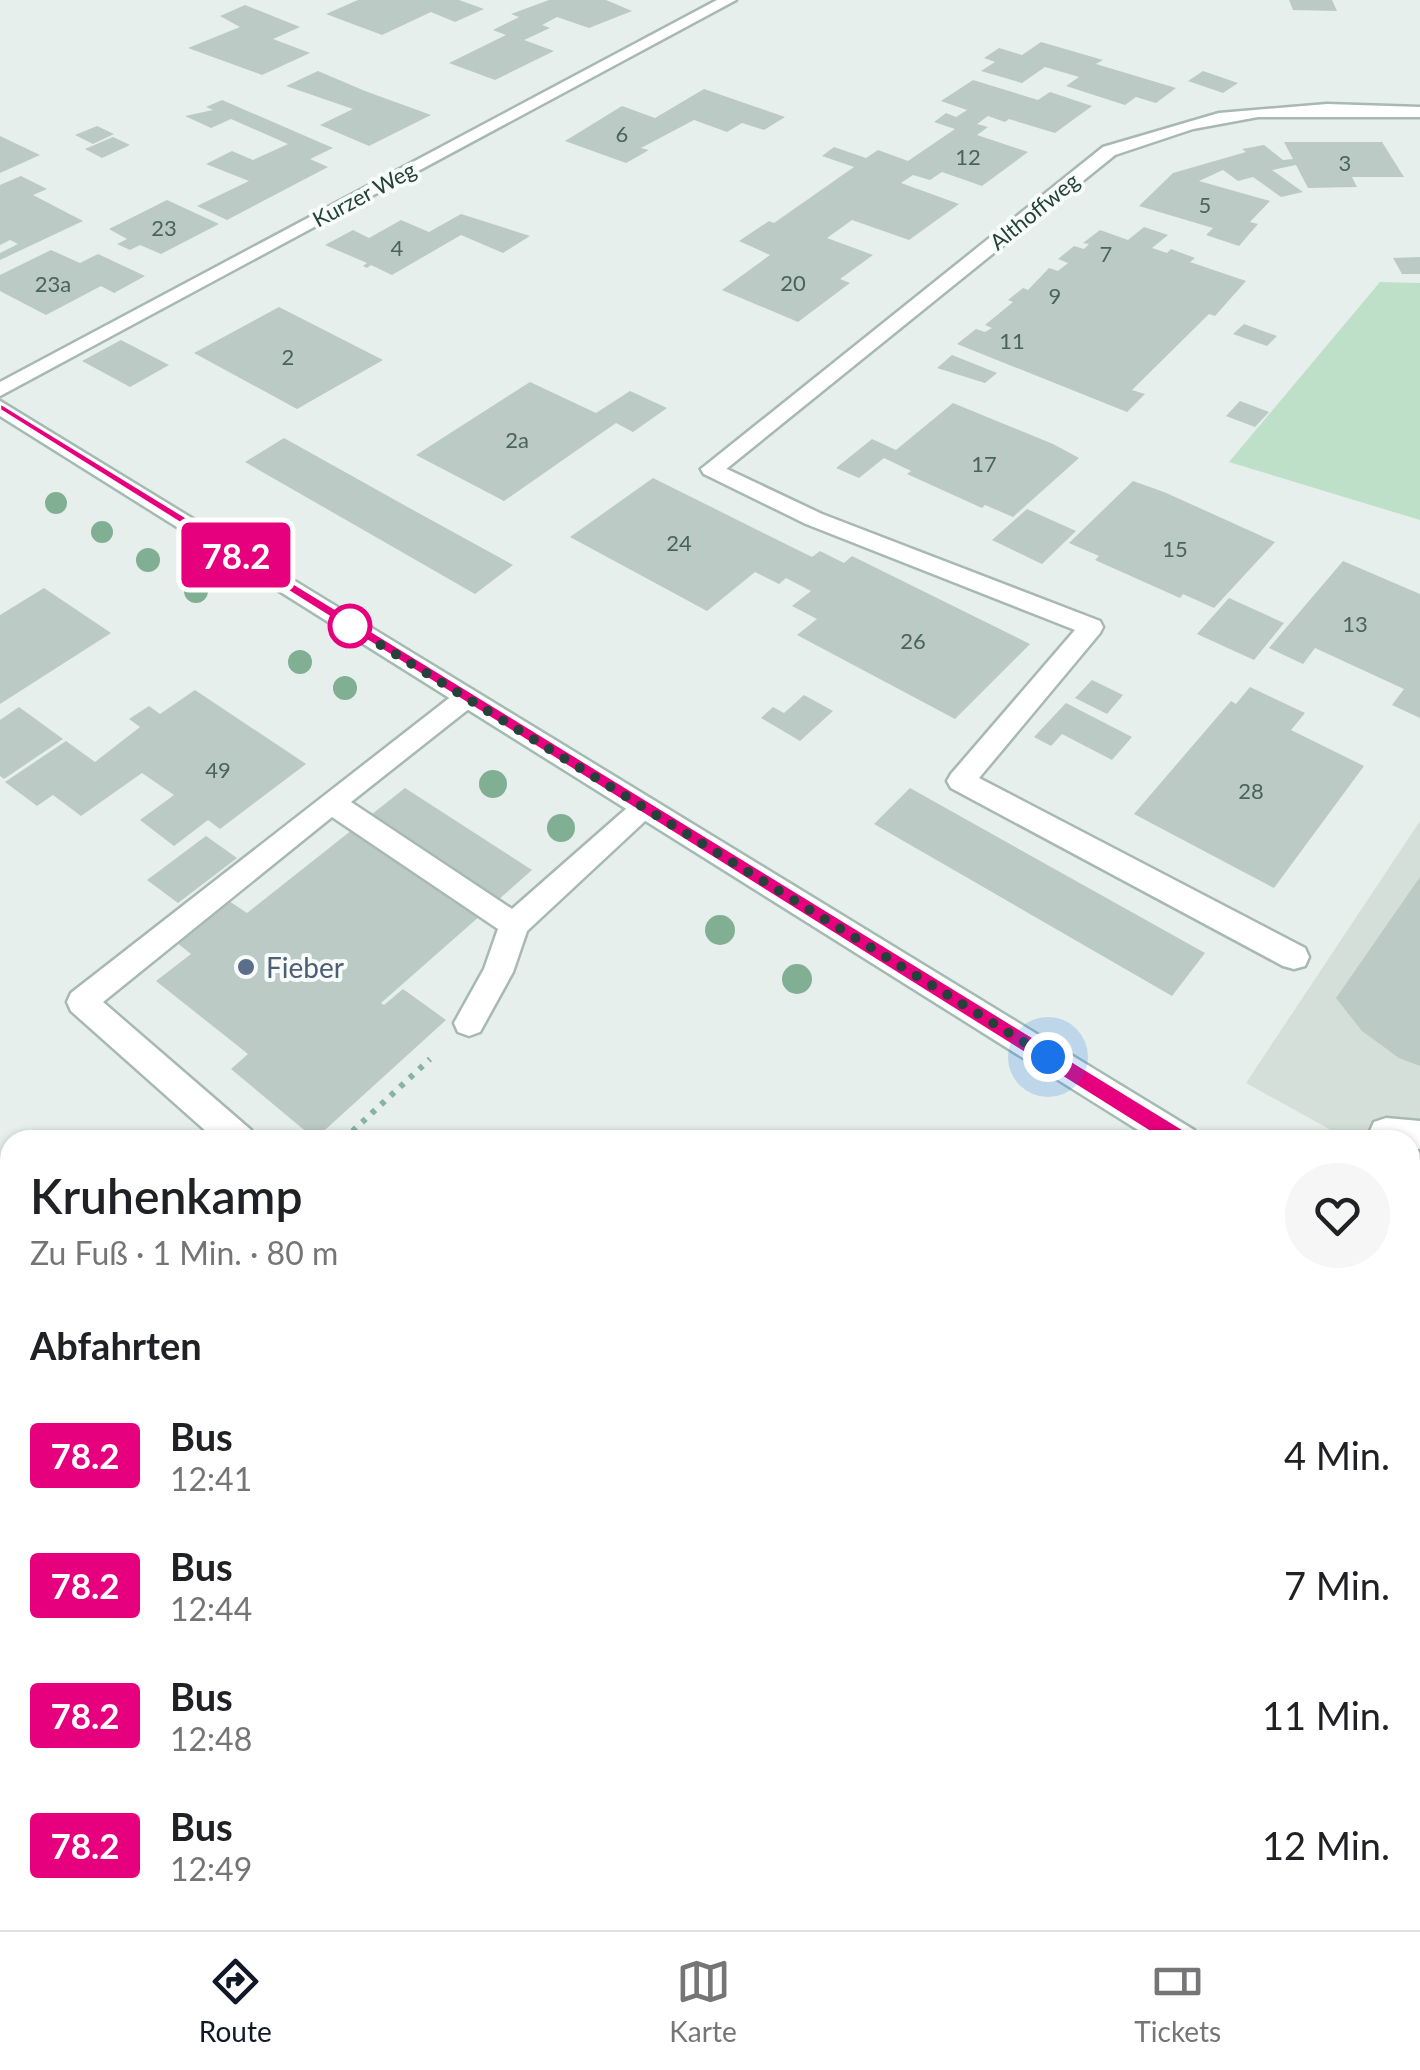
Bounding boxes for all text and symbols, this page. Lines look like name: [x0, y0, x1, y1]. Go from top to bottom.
house number: 6: [616, 120, 628, 147]
house number: 12: [955, 143, 981, 170]
house number: 3: [1339, 149, 1351, 176]
street label: Kurzer Weg: [308, 156, 420, 232]
street label: Althoffweg: [984, 167, 1084, 255]
house number: 5: [1199, 191, 1211, 218]
house number: 23: [151, 214, 177, 241]
house number: 4: [391, 234, 404, 261]
house number: 7: [1100, 240, 1112, 267]
house number: 20: [780, 269, 806, 296]
house number: 23a: [35, 270, 71, 297]
house number: 9: [1049, 282, 1061, 309]
house number: 11: [999, 327, 1025, 354]
house number: 2: [282, 343, 294, 370]
house number: 2a: [505, 426, 529, 453]
house number: 17: [971, 450, 997, 477]
line badge: 78.2: [166, 522, 306, 588]
house number: 24: [666, 529, 692, 556]
text: 78.2: [201, 534, 271, 576]
house number: 15: [1162, 535, 1188, 562]
unlabelled marker: [329, 605, 371, 647]
house number: 13: [1342, 610, 1368, 637]
house number: 26: [900, 627, 926, 654]
house number: 49: [205, 756, 231, 783]
house number: 28: [1238, 777, 1264, 804]
place label: Fieber: [266, 950, 344, 984]
marker: Fieber: [235, 956, 257, 978]
your location: [1023, 1032, 1073, 1082]
button: heart: [1285, 1163, 1390, 1268]
text: Kruhenkamp: [30, 1167, 303, 1224]
text: Zu Fuß · 1 Min. · 80 m: [30, 1233, 338, 1272]
text: Abfahrten: [30, 1322, 202, 1368]
text: Bus: [170, 1413, 233, 1459]
text: 4 Min.: [1284, 1432, 1390, 1478]
text: 78.2: [50, 1434, 120, 1476]
text: 12:41: [170, 1459, 252, 1498]
text: Bus: [170, 1543, 233, 1589]
text: 7 Min.: [1284, 1562, 1390, 1608]
text: 78.2: [50, 1564, 120, 1606]
text: 12:44: [170, 1589, 252, 1628]
text: Bus: [170, 1673, 233, 1719]
text: 11 Min.: [1262, 1692, 1390, 1738]
text: 78.2: [50, 1694, 120, 1736]
text: 12:48: [170, 1719, 252, 1758]
text: Bus: [170, 1803, 233, 1849]
text: 12 Min.: [1262, 1822, 1390, 1868]
text: 78.2: [50, 1824, 120, 1866]
text: 12:49: [170, 1849, 252, 1888]
tab: Route: [199, 1954, 272, 2048]
tab: Karte: [669, 1954, 737, 2048]
tab: Tickets: [1134, 1954, 1221, 2048]

